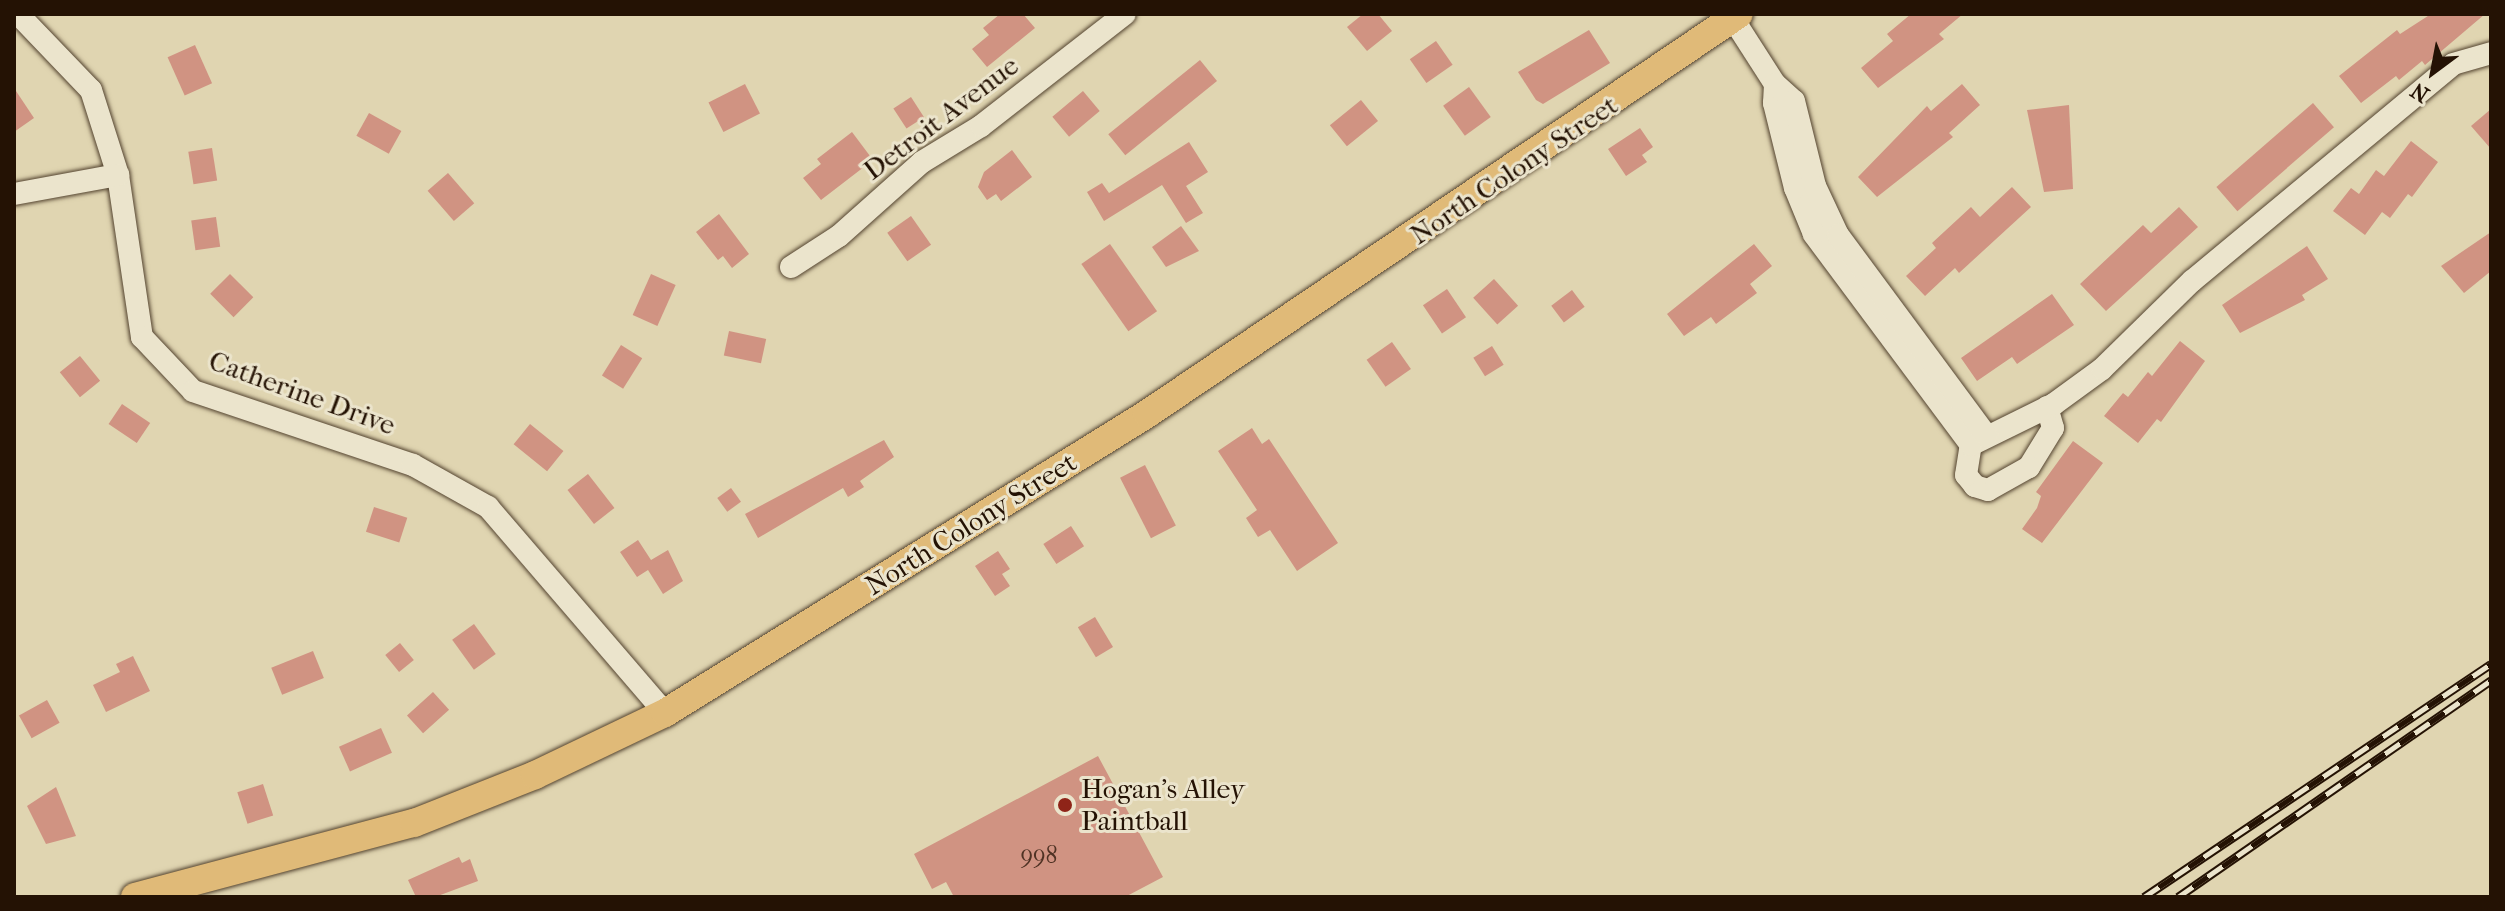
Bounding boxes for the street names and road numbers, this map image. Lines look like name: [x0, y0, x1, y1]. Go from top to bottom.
street label: Detroit Avenue: [857, 49, 1025, 187]
street label: North Colony Street: [1404, 88, 1624, 252]
street label: Catherine Drive: [204, 344, 400, 442]
street label: North Colony Street: [859, 445, 1083, 603]

